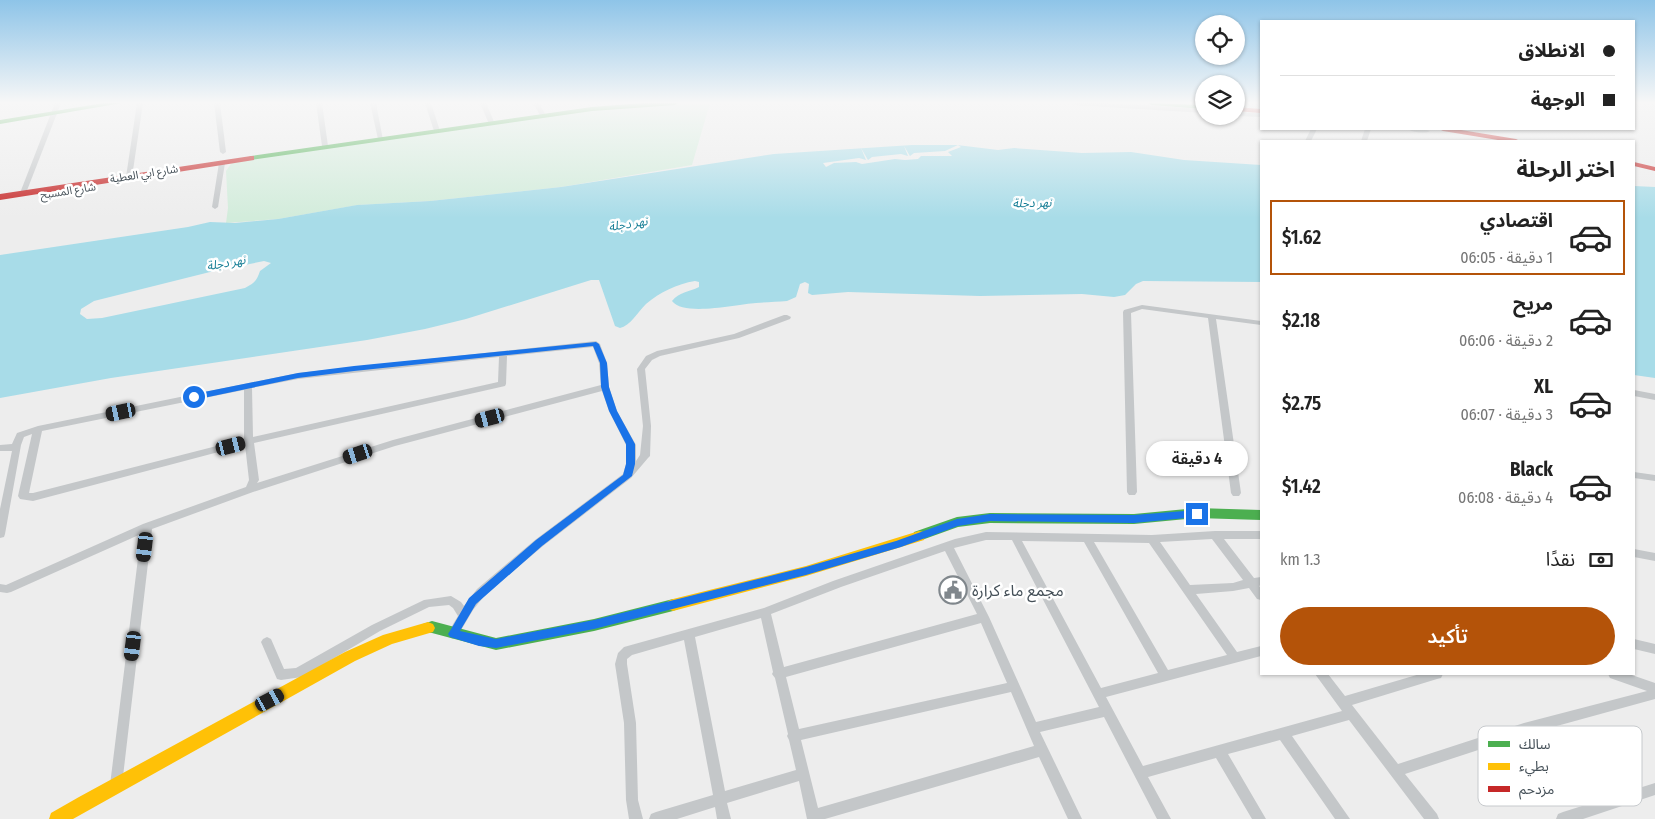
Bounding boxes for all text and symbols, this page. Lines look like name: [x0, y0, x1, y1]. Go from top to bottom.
map controls: [1195, 15, 1245, 125]
button: locate: [1195, 15, 1245, 65]
text: الانطلاق: [1519, 39, 1585, 62]
button: layers: [1195, 75, 1245, 125]
text: الوجهة: [1531, 88, 1585, 111]
text: اختر الرحلة: [1516, 156, 1615, 183]
street label: شارع ابي العطية: [109, 162, 180, 188]
street label: شارع المسبح: [39, 180, 97, 203]
water label: نهر دجلة: [1012, 196, 1053, 210]
text: اقتصادي: [1480, 209, 1553, 232]
water label: نهر دجلة: [608, 214, 650, 234]
icon: car: [1568, 215, 1613, 260]
text: $1.62: [1282, 226, 1321, 249]
text: 1 دقيقة · 06:05: [1460, 248, 1553, 267]
water label: نهر دجلة: [206, 252, 248, 273]
text: مريح: [1513, 292, 1553, 315]
icon: car: [1568, 298, 1613, 343]
text: $2.18: [1282, 309, 1320, 332]
text: 2 دقيقة · 06:06: [1459, 331, 1553, 350]
text: XL: [1534, 375, 1553, 398]
icon: car: [1568, 381, 1613, 426]
route start: [183, 386, 205, 408]
text: $2.75: [1282, 392, 1321, 415]
car: [104, 402, 137, 422]
text: 3 دقيقة · 06:07: [1460, 405, 1553, 424]
car: [473, 407, 506, 429]
car: [214, 435, 247, 457]
car: [341, 442, 374, 466]
callout: 4 دقيقة: [1146, 442, 1248, 476]
text: 4 دقيقة: [1172, 449, 1222, 468]
text: Black: [1510, 458, 1553, 481]
icon: car: [1568, 464, 1613, 509]
text: $1.42: [1282, 475, 1321, 498]
text: 4 دقيقة · 06:08: [1458, 488, 1553, 507]
route end: [1186, 503, 1208, 525]
car: [135, 531, 154, 563]
icon: cash: [1587, 546, 1615, 574]
text: نقدًا: [1546, 548, 1575, 571]
text: 1.3 km: [1280, 550, 1321, 569]
public building icon: مجمع ماء كرارة: [938, 575, 968, 605]
place label: مجمع ماء كرارة: [972, 581, 1064, 603]
button: تأكيد: [1280, 607, 1615, 665]
car: [123, 630, 142, 662]
car: [253, 686, 286, 714]
legend: [1478, 726, 1642, 806]
text: سالك: [1519, 736, 1551, 753]
text: بطيء: [1519, 758, 1549, 777]
text: مزدحم: [1519, 781, 1554, 800]

